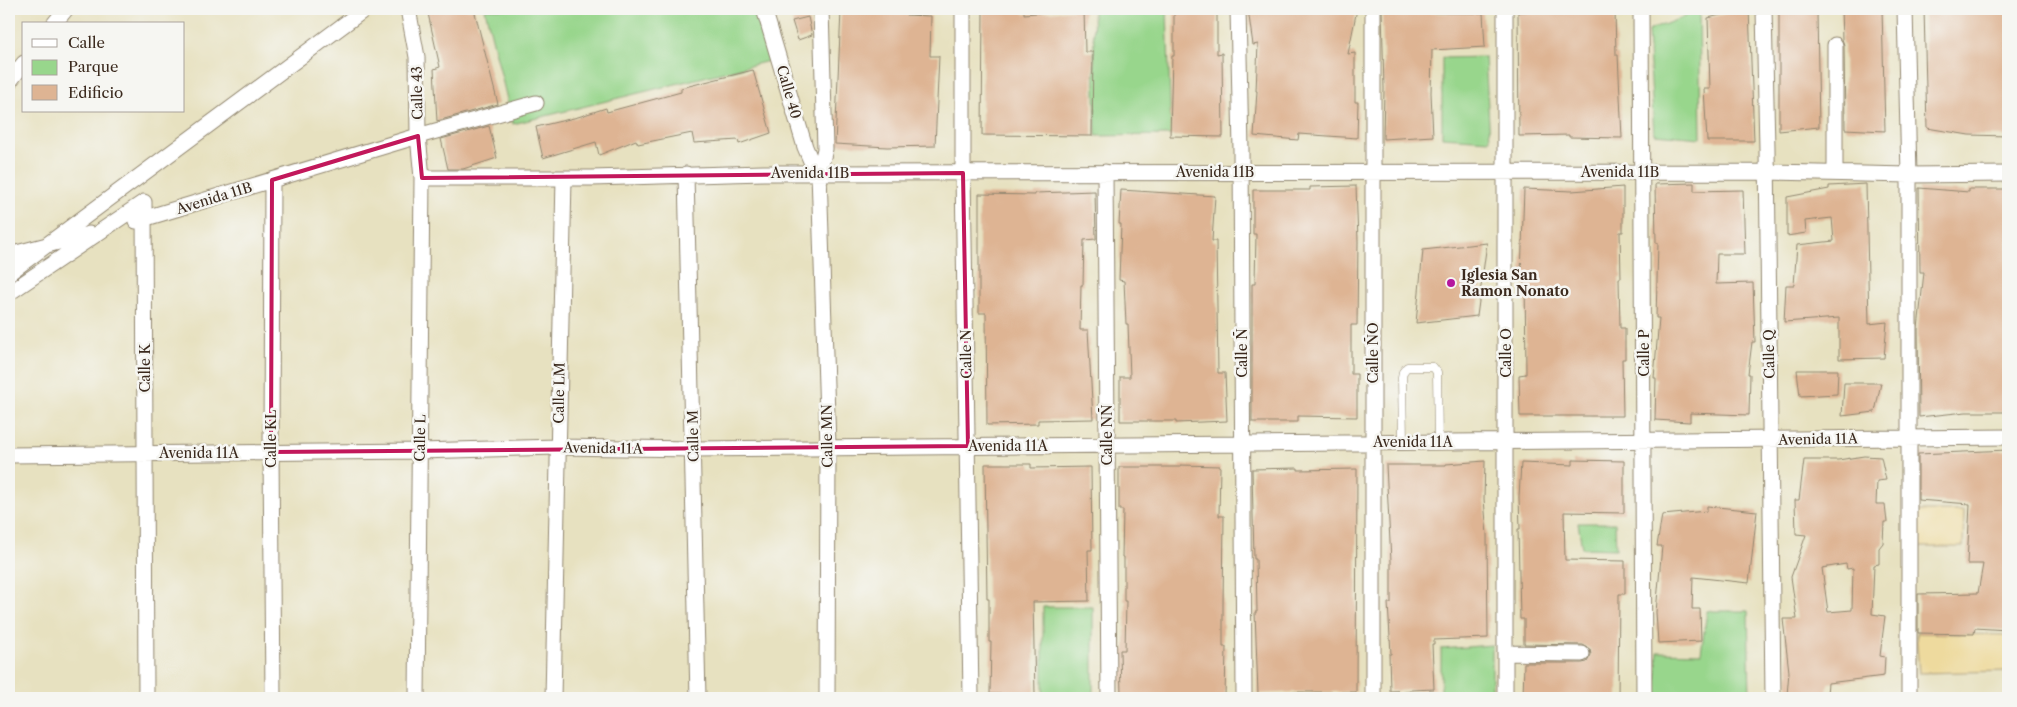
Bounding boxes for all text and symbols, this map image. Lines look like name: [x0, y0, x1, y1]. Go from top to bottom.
legend: [22, 22, 185, 112]
text: Calle: [68, 33, 105, 52]
text: Parque: [68, 57, 118, 76]
street label: Calle 40: [773, 63, 805, 121]
street label: Calle 43: [408, 66, 426, 120]
text: Edificio: [68, 83, 123, 102]
street label: Avenida 11B: [1175, 163, 1255, 181]
street label: Avenida 11B: [1580, 163, 1660, 181]
street label: Avenida 11B: [770, 164, 850, 182]
street label: Avenida 11B: [173, 178, 254, 218]
place label: Iglesia San Ramon Nonato: [1461, 266, 1569, 300]
marker: Iglesia San Ramon Nonato: [1445, 277, 1457, 289]
street label: Calle ÑO: [1363, 322, 1382, 384]
street label: Calle Ñ: [1232, 328, 1251, 378]
street label: Calle O: [1497, 328, 1515, 378]
street label: Calle N: [957, 329, 975, 379]
street label: Calle P: [1635, 329, 1653, 377]
street label: Calle Q: [1760, 329, 1778, 379]
street label: Calle K: [136, 342, 154, 392]
street label: Calle LM: [549, 362, 569, 424]
street label: Calle MN: [817, 404, 837, 468]
street label: Calle NÑ: [1097, 404, 1116, 466]
street label: Calle KL: [262, 410, 280, 468]
street label: Calle M: [684, 410, 702, 462]
street label: Calle L: [411, 414, 429, 462]
street label: Avenida 11A: [1777, 429, 1859, 449]
street label: Avenida 11A: [1372, 433, 1454, 451]
street label: Avenida 11A: [967, 437, 1049, 455]
street label: Avenida 11A: [562, 438, 644, 458]
street label: Avenida 11A: [158, 444, 240, 462]

